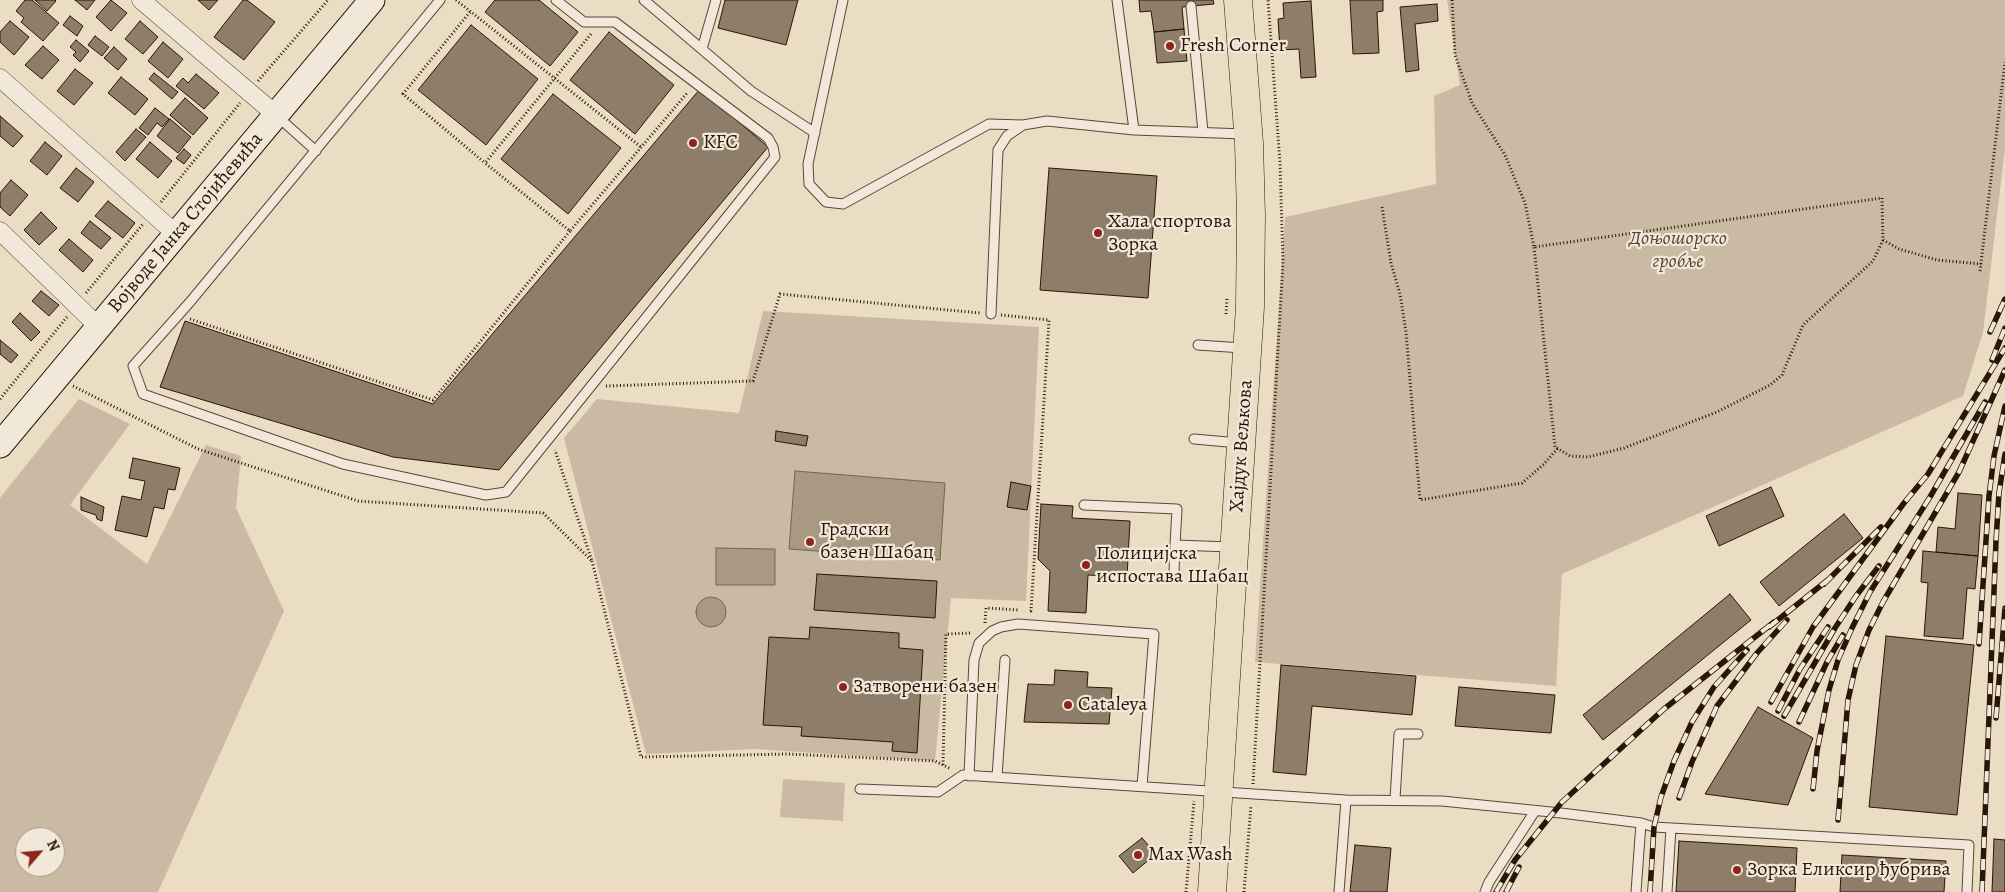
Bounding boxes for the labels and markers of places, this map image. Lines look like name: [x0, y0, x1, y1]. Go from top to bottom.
place label: Fresh Corner: [1180, 34, 1286, 58]
marker: Fresh Corner: [1164, 40, 1176, 52]
place label: KFC: [703, 131, 738, 155]
marker: KFC: [687, 137, 699, 149]
place label: Хала спортова Зорка: [1108, 210, 1232, 257]
marker: Хала спортова Зорка: [1092, 227, 1104, 239]
place label: Градски базен Шабац: [820, 518, 934, 565]
marker: Градски базен Шабац: [804, 536, 816, 548]
place label: Полицијска испостава Шабац: [1096, 542, 1248, 589]
marker: Полицијска испостава Шабац: [1080, 559, 1092, 571]
place label: Затворени базен: [853, 675, 997, 699]
marker: Затворени базен: [837, 681, 849, 693]
place label: Cataleya: [1078, 693, 1148, 717]
marker: Cataleya: [1062, 699, 1074, 711]
place label: Max Wash: [1148, 843, 1233, 867]
marker: Max Wash: [1132, 849, 1144, 861]
place label: Зорка Еликсир ђубрива: [1747, 858, 1951, 882]
marker: Зорка Еликсир ђубрива: [1731, 864, 1743, 876]

